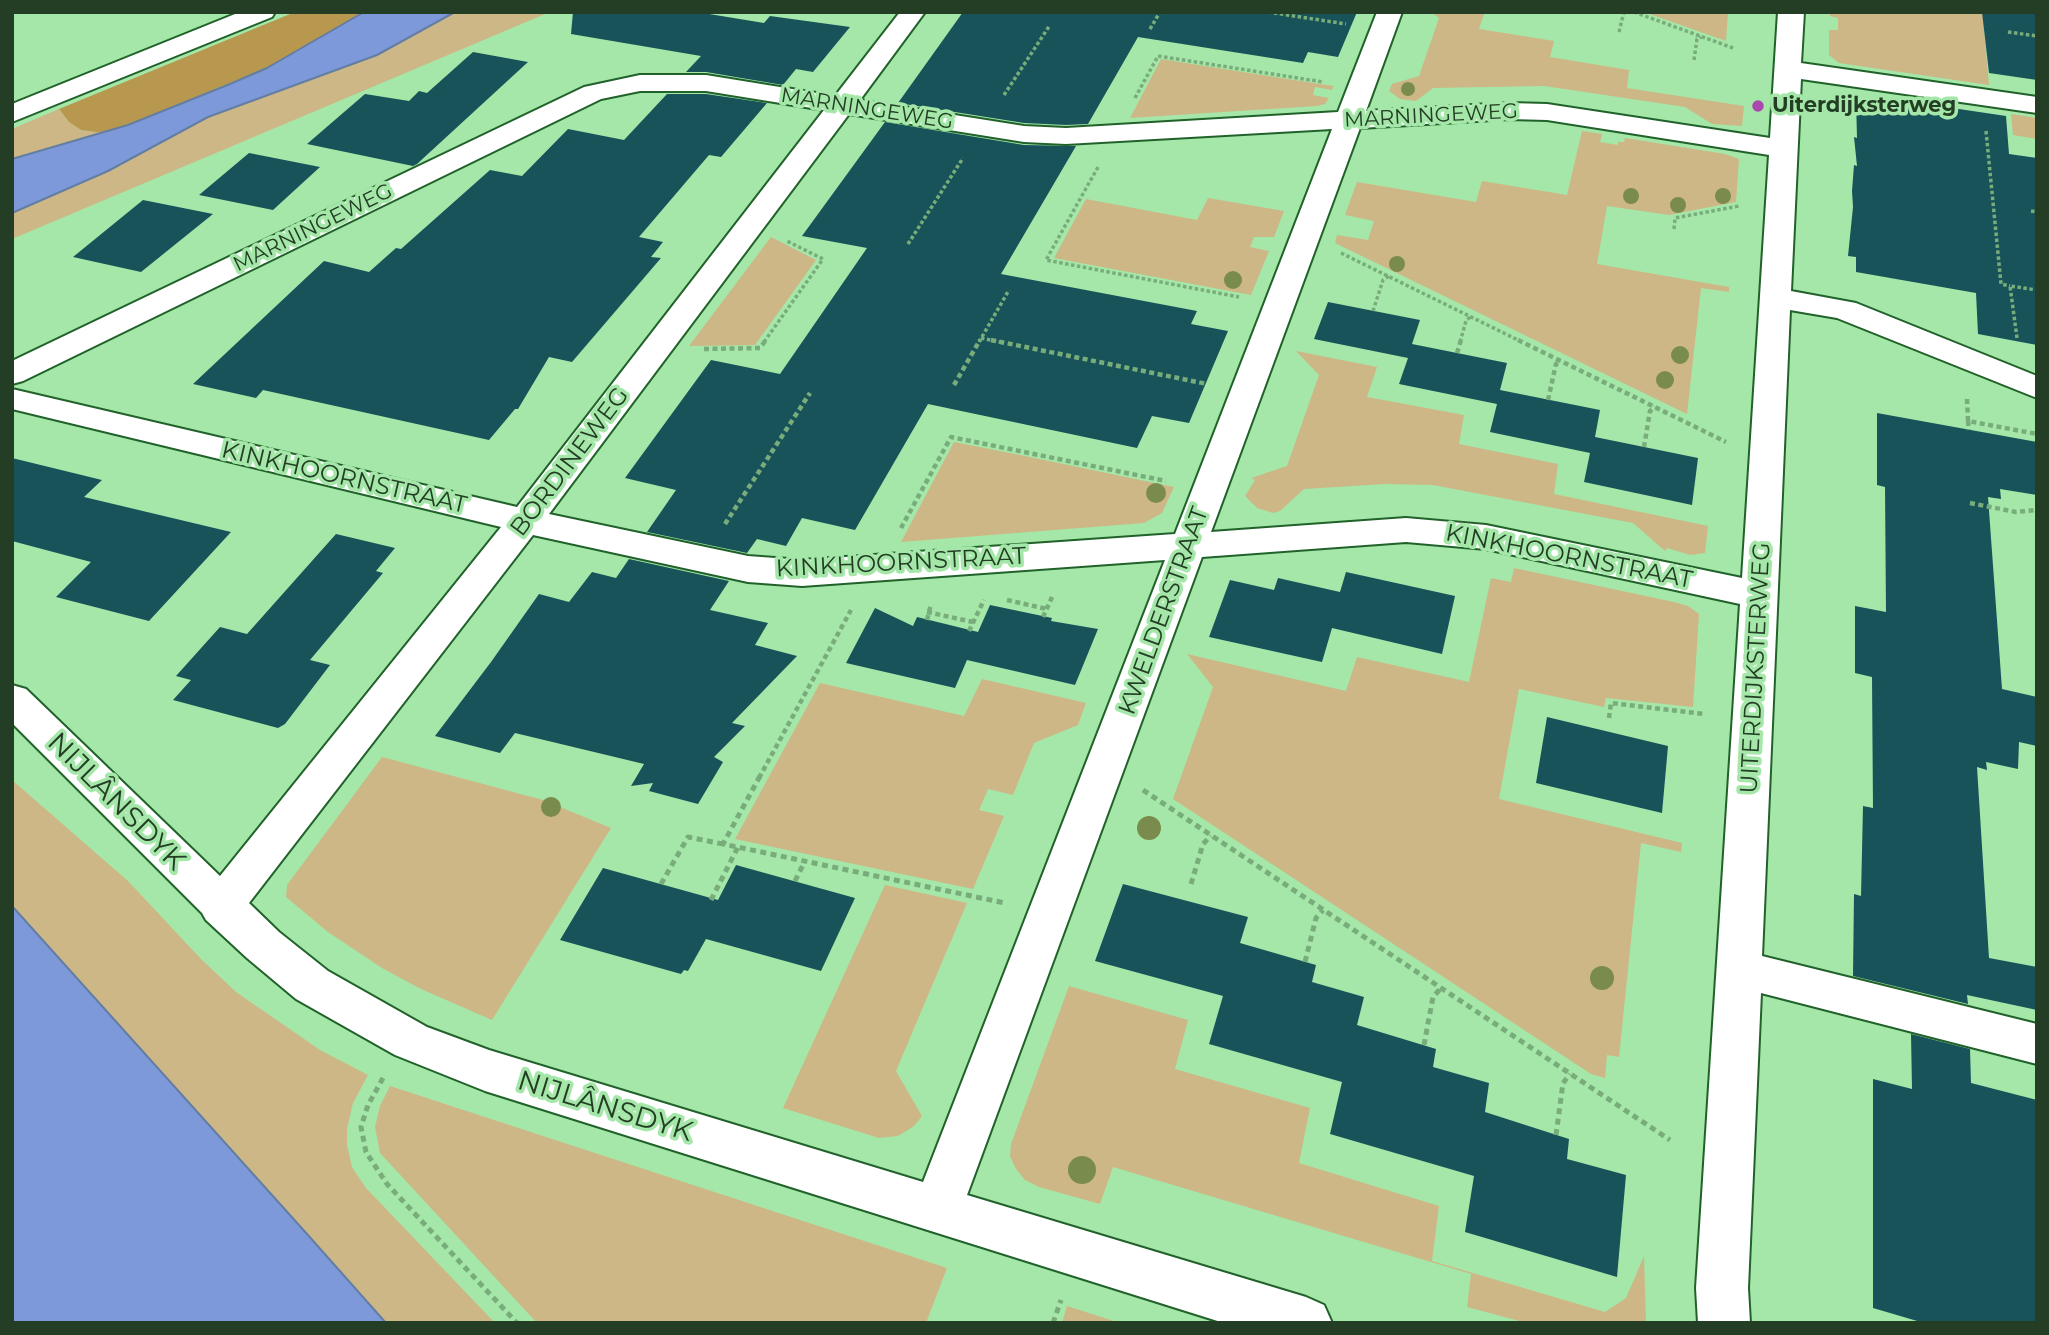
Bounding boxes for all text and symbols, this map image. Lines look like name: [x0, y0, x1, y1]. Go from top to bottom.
street label: MARNINGEWEG: [779, 83, 955, 135]
place label: Uiterdijksterweg: [1772, 93, 1956, 119]
marker: Uiterdijksterweg: [1750, 98, 1766, 114]
street label: MARNINGEWEG: [1343, 99, 1519, 133]
street label: MARNINGEWEG: [229, 179, 397, 277]
street label: BORDINEWEG: [505, 382, 635, 542]
street label: KINKHOORNSTRAAT: [219, 436, 469, 520]
street label: KWELDERSTRAAT: [1113, 503, 1215, 719]
street label: KINKHOORNSTRAAT: [1443, 519, 1695, 595]
street label: KINKHOORNSTRAAT: [775, 542, 1027, 584]
street label: UITERDIJKSTERWEG: [1735, 542, 1777, 794]
street label: NIJLÂNSDYK: [40, 726, 192, 878]
street label: NIJLÂNSDYK: [513, 1064, 697, 1150]

